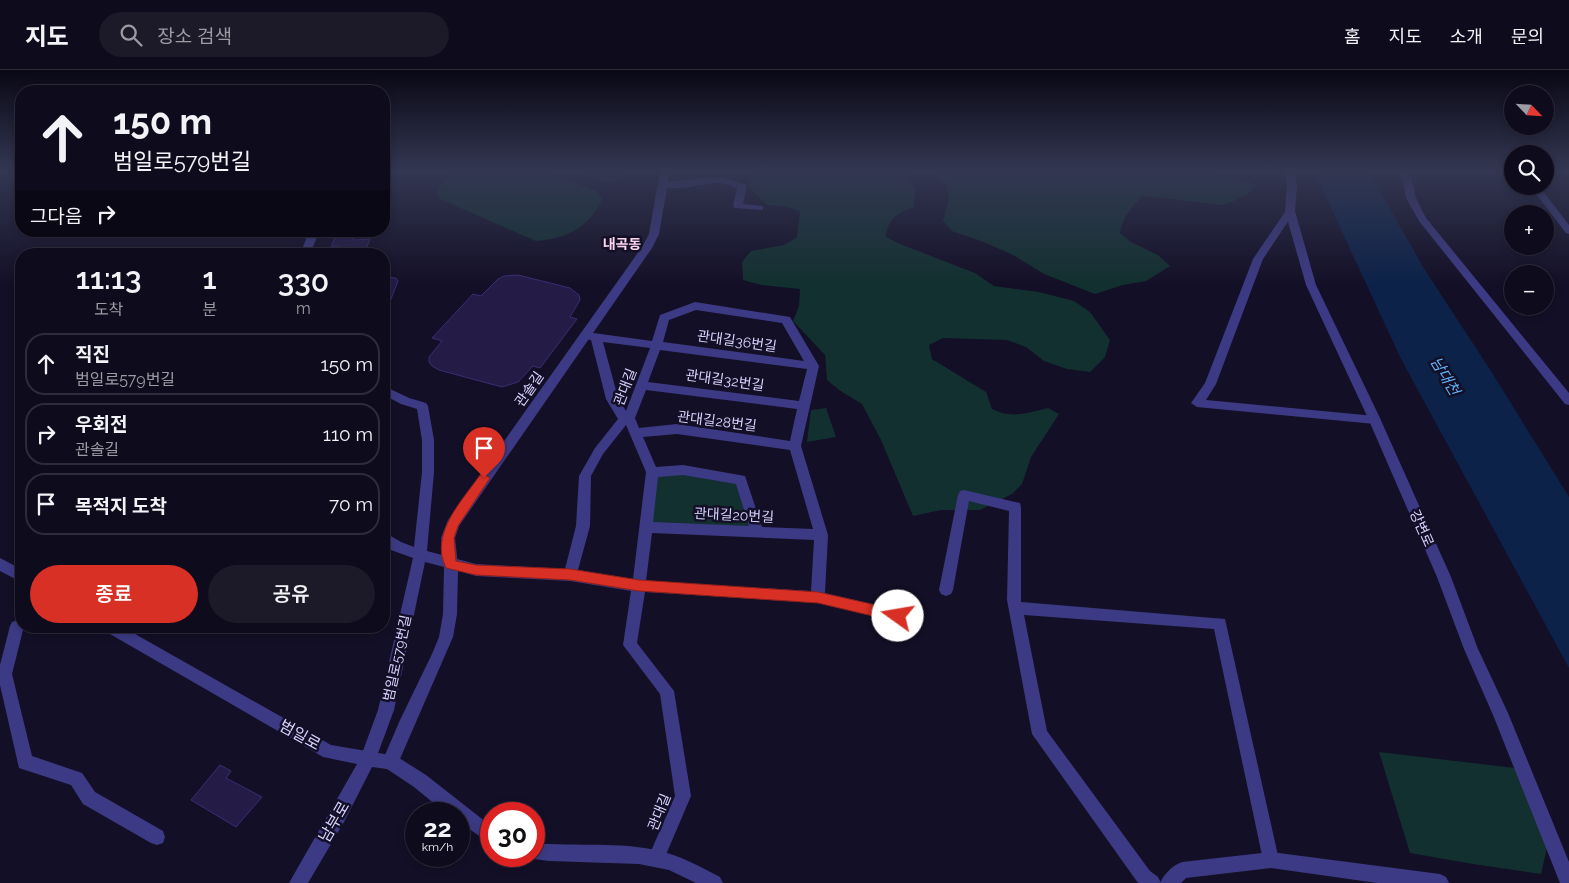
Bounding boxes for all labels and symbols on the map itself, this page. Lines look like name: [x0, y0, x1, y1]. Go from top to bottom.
north arrow: [1504, 85, 1554, 135]
district label: 내곡동: [603, 236, 641, 252]
street label: 관대길36번길: [696, 327, 778, 355]
water label: 남대천: [1427, 354, 1465, 400]
street label: 관대길: [611, 366, 639, 408]
street label: 관대길32번길: [685, 367, 765, 393]
street label: 관솔길: [511, 369, 547, 409]
street label: 관대길28번길: [676, 408, 758, 434]
pin: [463, 427, 505, 478]
street label: 관대길20번길: [694, 505, 774, 525]
street label: 강변로: [1407, 507, 1437, 549]
position arrow: [871, 589, 923, 641]
street label: 범일로579번길: [380, 613, 414, 703]
street label: 범일로: [276, 716, 324, 754]
street label: 관대길: [644, 791, 674, 833]
street label: 남부로: [315, 798, 353, 846]
speed limit sign: 30: [480, 802, 545, 867]

